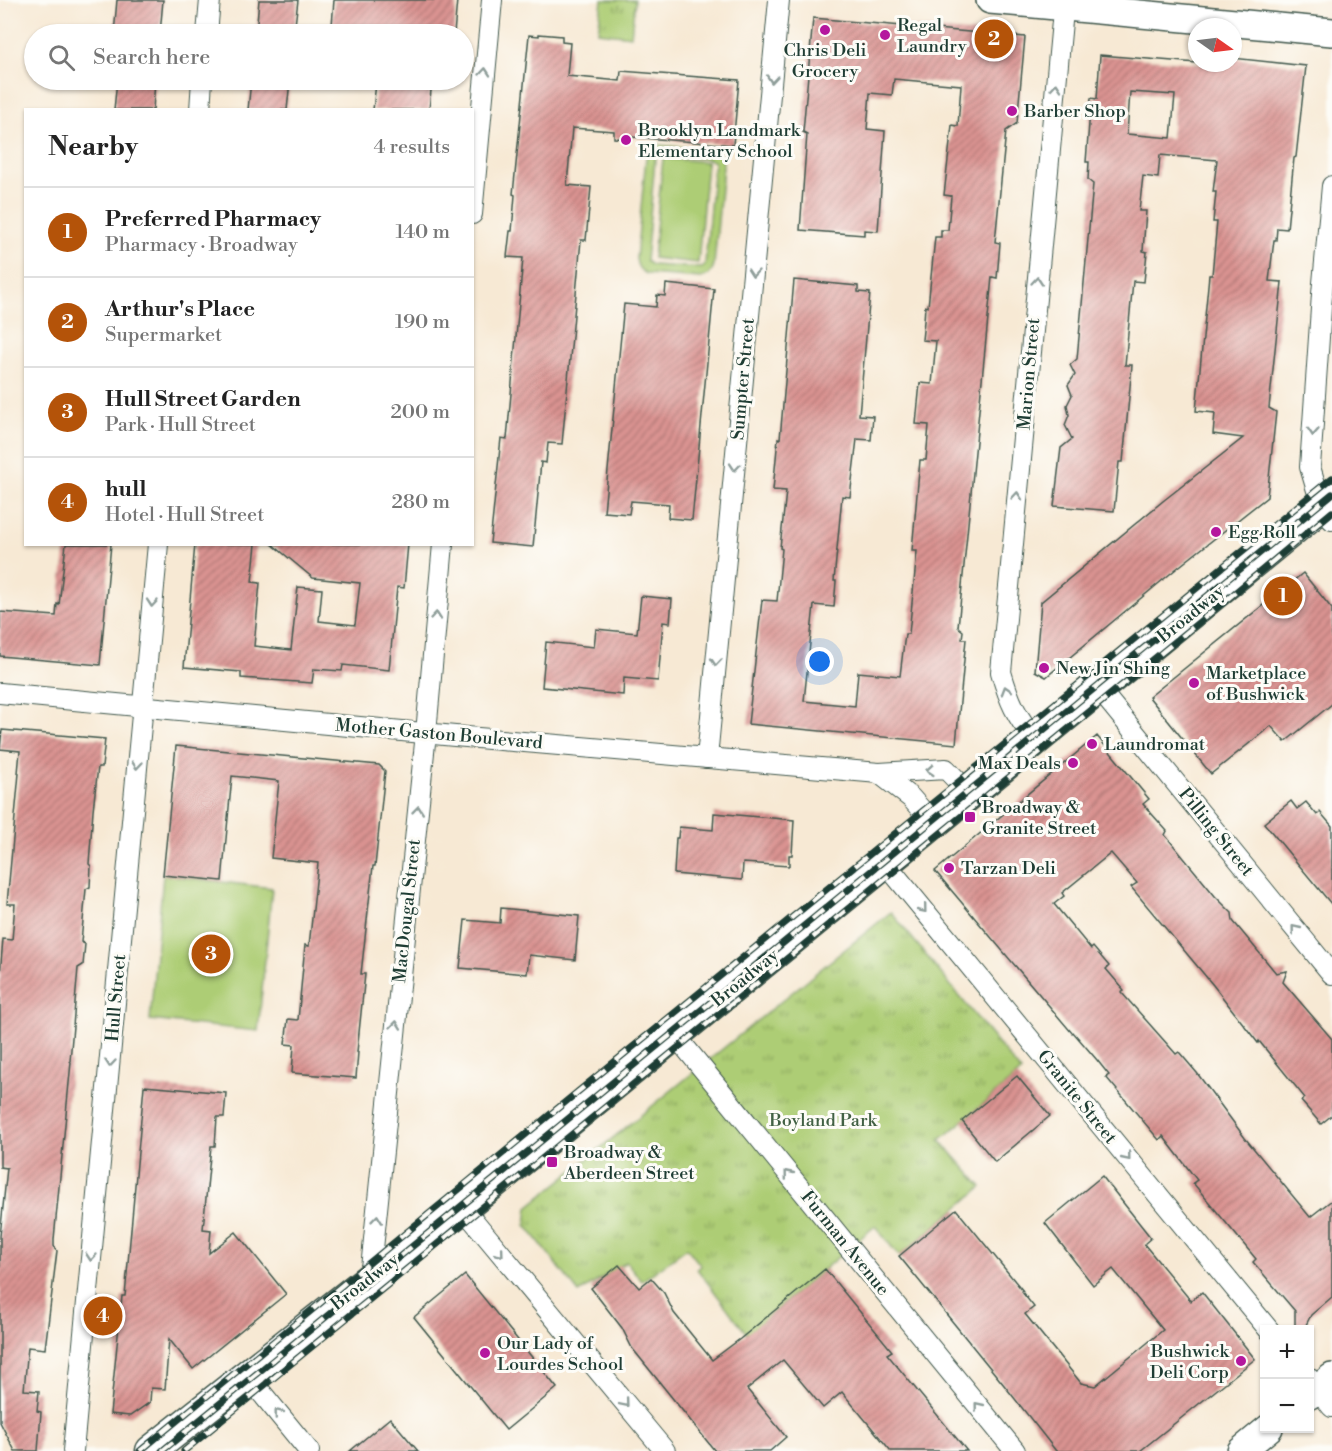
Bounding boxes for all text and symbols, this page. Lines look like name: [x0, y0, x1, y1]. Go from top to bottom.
place label: Regal Laundry: [897, 14, 967, 58]
pin: 2: [974, 16, 1014, 62]
north arrow: [1188, 18, 1242, 72]
marker: Chris Deli Grocery: [818, 23, 832, 37]
search box: [24, 24, 474, 90]
marker: Regal Laundry: [878, 28, 892, 42]
place label: Chris Deli Grocery: [783, 39, 867, 83]
icon: search: [45, 41, 78, 74]
text: Search here: [93, 44, 210, 71]
one-way arrow: [478, 68, 491, 77]
one-way arrow: [766, 75, 779, 84]
one-way arrow: [1049, 83, 1062, 92]
place label: Barber Shop: [1023, 100, 1126, 123]
marker: Barber Shop: [1005, 104, 1019, 118]
place label: Brooklyn Landmark Elementary School: [637, 119, 802, 163]
text: Nearby: [48, 131, 138, 163]
marker: Brooklyn Landmark Elementary School: [619, 133, 633, 147]
text: 4 results: [373, 135, 450, 160]
text: Preferred Pharmacy: [105, 206, 321, 233]
text: 1: [63, 220, 72, 245]
text: 140 m: [395, 220, 450, 245]
text: Pharmacy · Broadway: [105, 233, 298, 258]
one-way arrow: [747, 269, 760, 278]
one-way arrow: [1030, 277, 1043, 286]
text: Arthur's Place: [105, 296, 255, 323]
text: 2: [61, 310, 74, 335]
text: 190 m: [395, 310, 450, 335]
street label: Sumpter Street: [726, 316, 760, 441]
street label: Marion Street: [1013, 316, 1045, 431]
text: Supermarket: [105, 323, 222, 348]
text: Hull Street Garden: [105, 386, 301, 413]
text: 3: [61, 400, 74, 425]
text: 200 m: [390, 400, 450, 425]
text: Park · Hull Street: [105, 413, 256, 438]
one-way arrow: [1306, 428, 1319, 437]
one-way arrow: [729, 463, 742, 472]
text: hull: [105, 476, 147, 503]
text: 4: [61, 490, 74, 515]
text: 280 m: [391, 490, 450, 515]
one-way arrow: [1010, 492, 1023, 501]
text: Hotel · Hull Street: [105, 503, 264, 528]
place label: Egg Roll: [1228, 521, 1297, 544]
marker: Egg Roll: [1209, 525, 1223, 539]
pin: 1: [1264, 574, 1302, 618]
street label: Broadway: [1152, 580, 1230, 649]
one-way arrow: [146, 598, 159, 607]
one-way arrow: [429, 612, 442, 621]
your location: [805, 647, 834, 676]
one-way arrow: [710, 657, 723, 666]
place label: New Jin Shing: [1056, 657, 1171, 680]
marker: New Jin Shing: [1037, 661, 1051, 675]
place label: Marketplace of Bushwick: [1206, 662, 1306, 706]
marker: Marketplace of Bushwick: [1187, 676, 1201, 690]
one-way arrow: [1001, 685, 1013, 696]
street label: Mother Gaston Boulevard: [334, 713, 544, 755]
place label: Laundromat: [1104, 733, 1206, 756]
marker: Laundromat: [1085, 737, 1099, 751]
place label: Max Deals: [978, 752, 1061, 775]
marker: Max Deals: [1066, 756, 1080, 770]
one-way arrow: [131, 760, 144, 769]
one-way arrow: [925, 763, 934, 776]
street label: Pilling Street: [1173, 783, 1259, 881]
place label: Broadway & Granite Street: [981, 796, 1097, 840]
one-way arrow: [411, 806, 424, 815]
marker: Broadway & Granite Street: [963, 810, 977, 824]
street label: MacDougal Street: [388, 837, 426, 984]
place label: Tarzan Deli: [961, 857, 1056, 880]
marker: Tarzan Deli: [942, 861, 956, 875]
one-way arrow: [916, 902, 927, 913]
one-way arrow: [1291, 925, 1302, 936]
pin: 3: [192, 932, 230, 976]
street label: Broadway: [706, 944, 784, 1013]
street label: Hull Street: [101, 953, 131, 1043]
one-way arrow: [389, 1021, 402, 1030]
street label: Granite Street: [1032, 1045, 1122, 1149]
one-way arrow: [103, 1059, 116, 1068]
park label: Boyland Park: [768, 1109, 878, 1132]
place label: Broadway & Aberdeen Street: [563, 1141, 695, 1185]
one-way arrow: [1120, 1150, 1131, 1161]
marker: Broadway & Aberdeen Street: [545, 1155, 559, 1169]
one-way arrow: [785, 1169, 796, 1180]
street label: Furman Avenue: [796, 1186, 894, 1300]
one-way arrow: [370, 1215, 383, 1224]
one-way arrow: [493, 1246, 504, 1257]
street label: Broadway: [326, 1248, 404, 1316]
one-way arrow: [85, 1253, 98, 1262]
pin: 4: [84, 1294, 122, 1338]
map controls: [1260, 1325, 1314, 1433]
button: +: [1260, 1325, 1314, 1379]
place label: Our Lady of Lourdes School: [497, 1332, 624, 1376]
place label: Bushwick Deli Corp: [1150, 1340, 1231, 1384]
marker: Our Lady of Lourdes School: [478, 1346, 492, 1360]
marker: Bushwick Deli Corp: [1234, 1354, 1248, 1368]
button: −: [1260, 1379, 1314, 1433]
one-way arrow: [618, 1396, 629, 1407]
one-way arrow: [975, 1402, 986, 1413]
one-way arrow: [274, 1409, 285, 1420]

